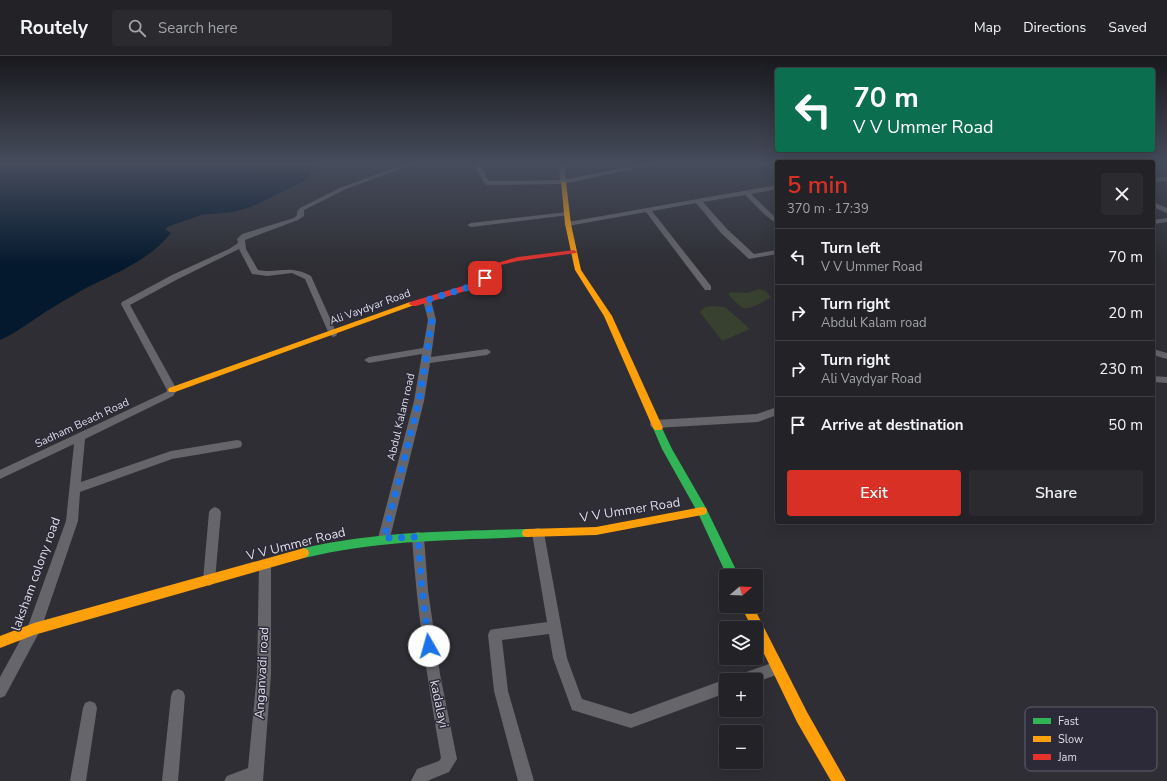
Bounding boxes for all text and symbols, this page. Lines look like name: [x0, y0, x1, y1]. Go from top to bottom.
search box: [112, 10, 392, 46]
text: Routely: [20, 15, 88, 41]
icon: search: [126, 17, 148, 39]
text: Search here: [158, 18, 238, 38]
text: Map: [974, 18, 1001, 37]
text: Directions: [1023, 18, 1086, 37]
text: Saved: [1108, 18, 1147, 37]
text: 70 m: [853, 79, 919, 117]
icon: left: [787, 84, 839, 136]
text: V V Ummer Road: [853, 115, 994, 139]
text: 5 min: [787, 169, 848, 201]
button: close: [1101, 173, 1143, 215]
text: 370 m · 17:39: [787, 200, 869, 218]
text: Turn left: [821, 238, 880, 258]
icon: left: [787, 246, 809, 268]
text: 70 m: [1108, 247, 1143, 267]
text: V V Ummer Road: [821, 258, 922, 276]
pin: [468, 261, 502, 295]
icon: arrive: [474, 267, 496, 289]
street label: Ali Vaydyar Road: [327, 285, 413, 329]
text: Turn right: [821, 294, 890, 314]
icon: right: [787, 302, 809, 324]
text: 20 m: [1108, 303, 1143, 323]
text: Abdul Kalam road: [821, 314, 927, 332]
text: Turn right: [821, 350, 890, 370]
icon: right: [787, 358, 809, 380]
text: 230 m: [1099, 359, 1143, 379]
text: Ali Vaydyar Road: [821, 370, 922, 388]
street label: Abdul Kalam road: [384, 372, 418, 462]
street label: Sadham Beach Road: [33, 395, 131, 451]
icon: arrive: [787, 414, 809, 436]
text: Arrive at destination: [821, 415, 964, 435]
text: 50 m: [1108, 415, 1143, 435]
button: Exit: [787, 470, 961, 516]
button: Share: [969, 470, 1143, 516]
street label: V V Ummer Road: [577, 493, 682, 527]
street label: laksham colony road: [7, 515, 65, 633]
street label: V V Ummer Road: [244, 523, 347, 565]
north arrow: [719, 569, 763, 613]
map controls: [719, 569, 763, 769]
button: layers: [719, 621, 763, 665]
position arrow: [408, 625, 450, 667]
street label: Anganvadi road: [251, 626, 273, 720]
button: +: [719, 673, 763, 717]
street label: kadalayi: [425, 679, 453, 729]
legend: [1025, 707, 1157, 771]
text: Fast: [1058, 714, 1079, 729]
button: −: [719, 725, 763, 769]
text: Slow: [1058, 732, 1083, 747]
text: Jam: [1057, 750, 1077, 765]

